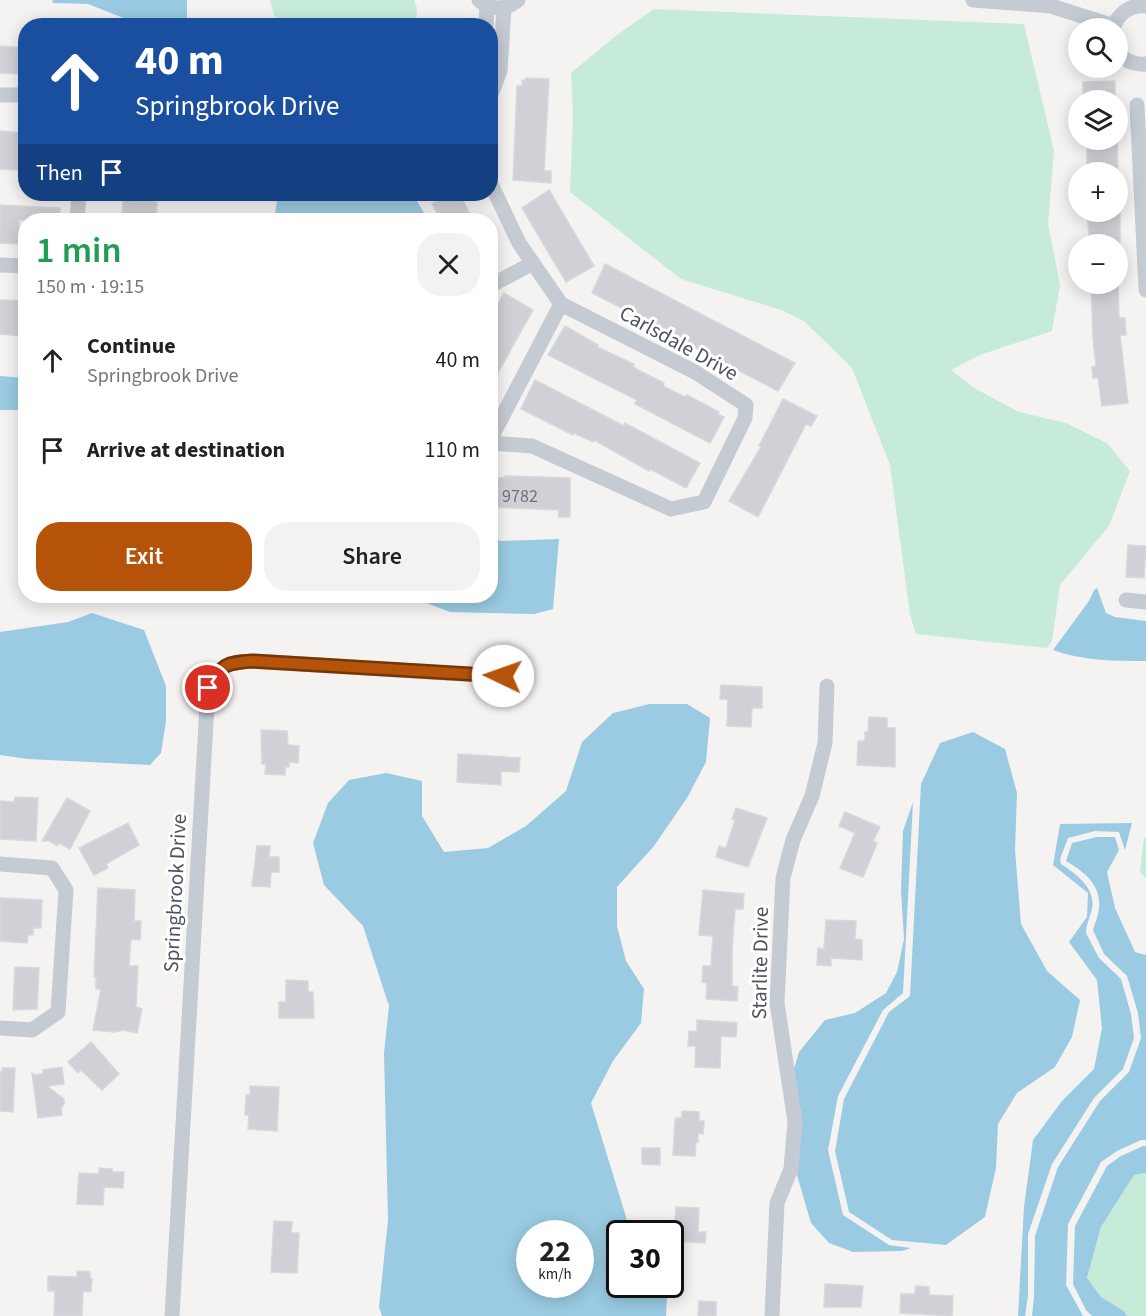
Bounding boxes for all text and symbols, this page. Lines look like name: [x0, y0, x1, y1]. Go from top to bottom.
map controls: [1068, 18, 1128, 294]
button: search: [1068, 18, 1128, 78]
text: 40 m: [135, 31, 224, 91]
icon: ahead: [36, 42, 114, 120]
text: Springbrook Drive: [135, 87, 339, 126]
button: layers: [1068, 90, 1128, 150]
icon: arrive: [95, 156, 128, 189]
text: Then: [36, 157, 83, 189]
button: +: [1068, 162, 1128, 222]
text: 1 min: [36, 225, 122, 276]
button: close: [417, 233, 480, 296]
button: −: [1068, 234, 1128, 294]
text: 150 m · 19:15: [36, 273, 144, 301]
street label: Carlsdale Drive: [614, 298, 744, 388]
text: Continue: [87, 330, 176, 362]
icon: ahead: [36, 344, 69, 377]
text: 40 m: [435, 344, 480, 376]
text: Springbrook Drive: [87, 362, 238, 390]
icon: arrive: [36, 434, 69, 467]
text: Arrive at destination: [87, 434, 285, 466]
text: 110 m: [425, 434, 480, 466]
house number: 9782: [502, 484, 538, 509]
button: Exit: [36, 522, 252, 591]
button: Share: [264, 522, 480, 591]
position arrow: [471, 644, 535, 708]
pin: [182, 662, 233, 713]
icon: arrive: [191, 671, 224, 704]
street label: Springbrook Drive: [156, 813, 194, 973]
street label: Starlite Drive: [744, 906, 776, 1020]
speed limit sign: 30: [606, 1220, 684, 1298]
text: 22: [539, 1230, 571, 1273]
text: km/h: [538, 1264, 572, 1285]

